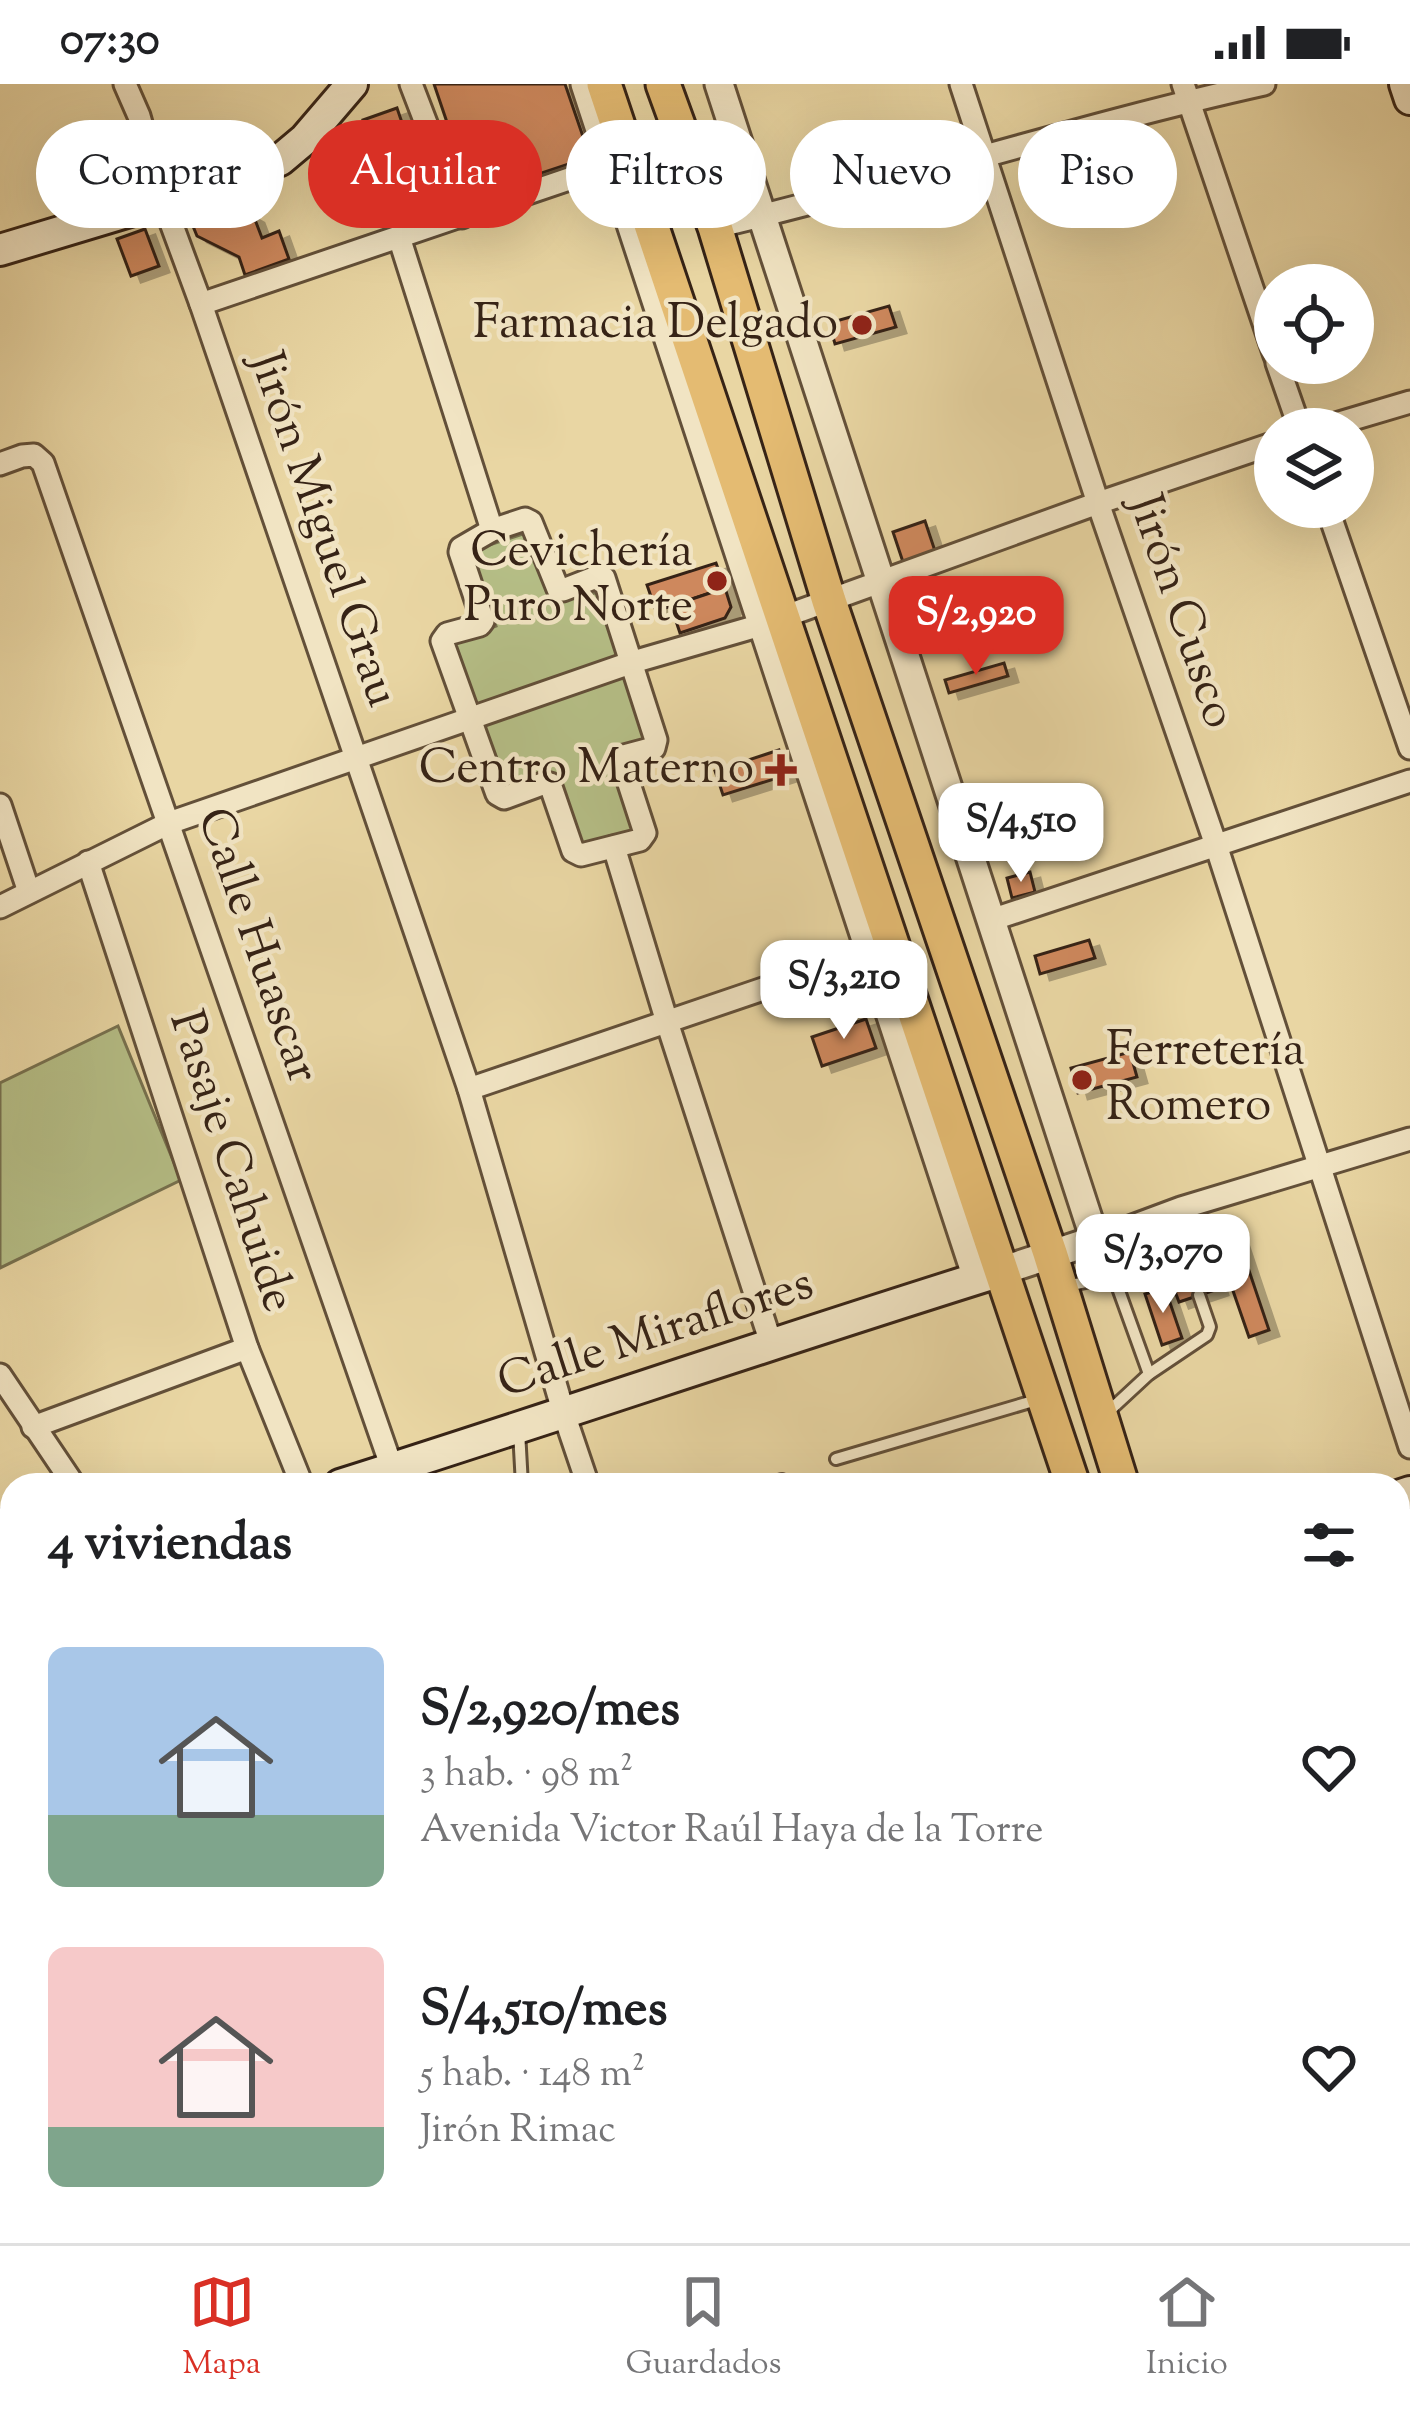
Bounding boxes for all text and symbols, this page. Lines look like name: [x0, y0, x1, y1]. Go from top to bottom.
text: 07:30: [60, 10, 160, 75]
chip: Comprar: [36, 120, 284, 228]
chip: Alquilar: [308, 120, 542, 228]
chip: Filtros: [566, 120, 766, 228]
chip: Nuevo: [790, 120, 994, 228]
chip: Piso: [1018, 120, 1177, 228]
map controls: [1254, 264, 1374, 528]
button: locate: [1254, 264, 1374, 384]
place label: Farmacia Delgado: [473, 291, 838, 360]
marker: Farmacia Delgado: [849, 312, 875, 338]
street label: Jirón Miguel Grau: [228, 341, 415, 717]
button: layers: [1254, 408, 1374, 528]
street label: Jirón Cusco: [1107, 483, 1252, 738]
place label: Cevichería Puro Norte: [464, 519, 693, 643]
marker: Cevichería Puro Norte: [704, 568, 730, 594]
pin: S/2,920: [865, 576, 1087, 678]
text: S/2,920: [916, 587, 1036, 643]
place label: Centro Materno: [419, 736, 754, 805]
marker: Centro Materno: [765, 754, 797, 786]
pin: S/4,510: [910, 783, 1132, 885]
text: S/4,510: [965, 794, 1077, 850]
street label: Calle Huascar: [177, 799, 335, 1093]
pin: S/3,210: [733, 940, 955, 1042]
text: S/3,210: [787, 951, 901, 1007]
street label: Pasaje Cahuide: [149, 1003, 311, 1321]
place label: Ferretería Romero: [1106, 1018, 1305, 1142]
marker: Ferretería Romero: [1069, 1067, 1095, 1093]
pin: S/3,070: [1052, 1214, 1274, 1316]
text: S/3,070: [1103, 1225, 1223, 1281]
street label: Calle Miraflores: [489, 1251, 823, 1419]
text: 4 viviendas: [48, 1509, 292, 1582]
icon: filters: [1296, 1512, 1362, 1578]
text: S/2,920/mes: [420, 1675, 680, 1748]
icon: home: [144, 1695, 288, 1839]
icon: heart: [1296, 1734, 1362, 1800]
text: 3 hab. · 98 m²: [420, 1748, 633, 1804]
text: Avenida Victor Raúl Haya de la Torre: [420, 1804, 1043, 1860]
text: S/4,510/mes: [420, 1975, 667, 2048]
icon: home: [144, 1995, 288, 2139]
icon: heart: [1296, 2034, 1362, 2100]
text: 5 hab. · 148 m²: [420, 2048, 645, 2104]
text: Jirón Rimac: [420, 2104, 616, 2160]
tab: Mapa: [182, 2269, 261, 2389]
tab: Guardados: [626, 2269, 781, 2389]
tab: Inicio: [1146, 2269, 1228, 2389]

